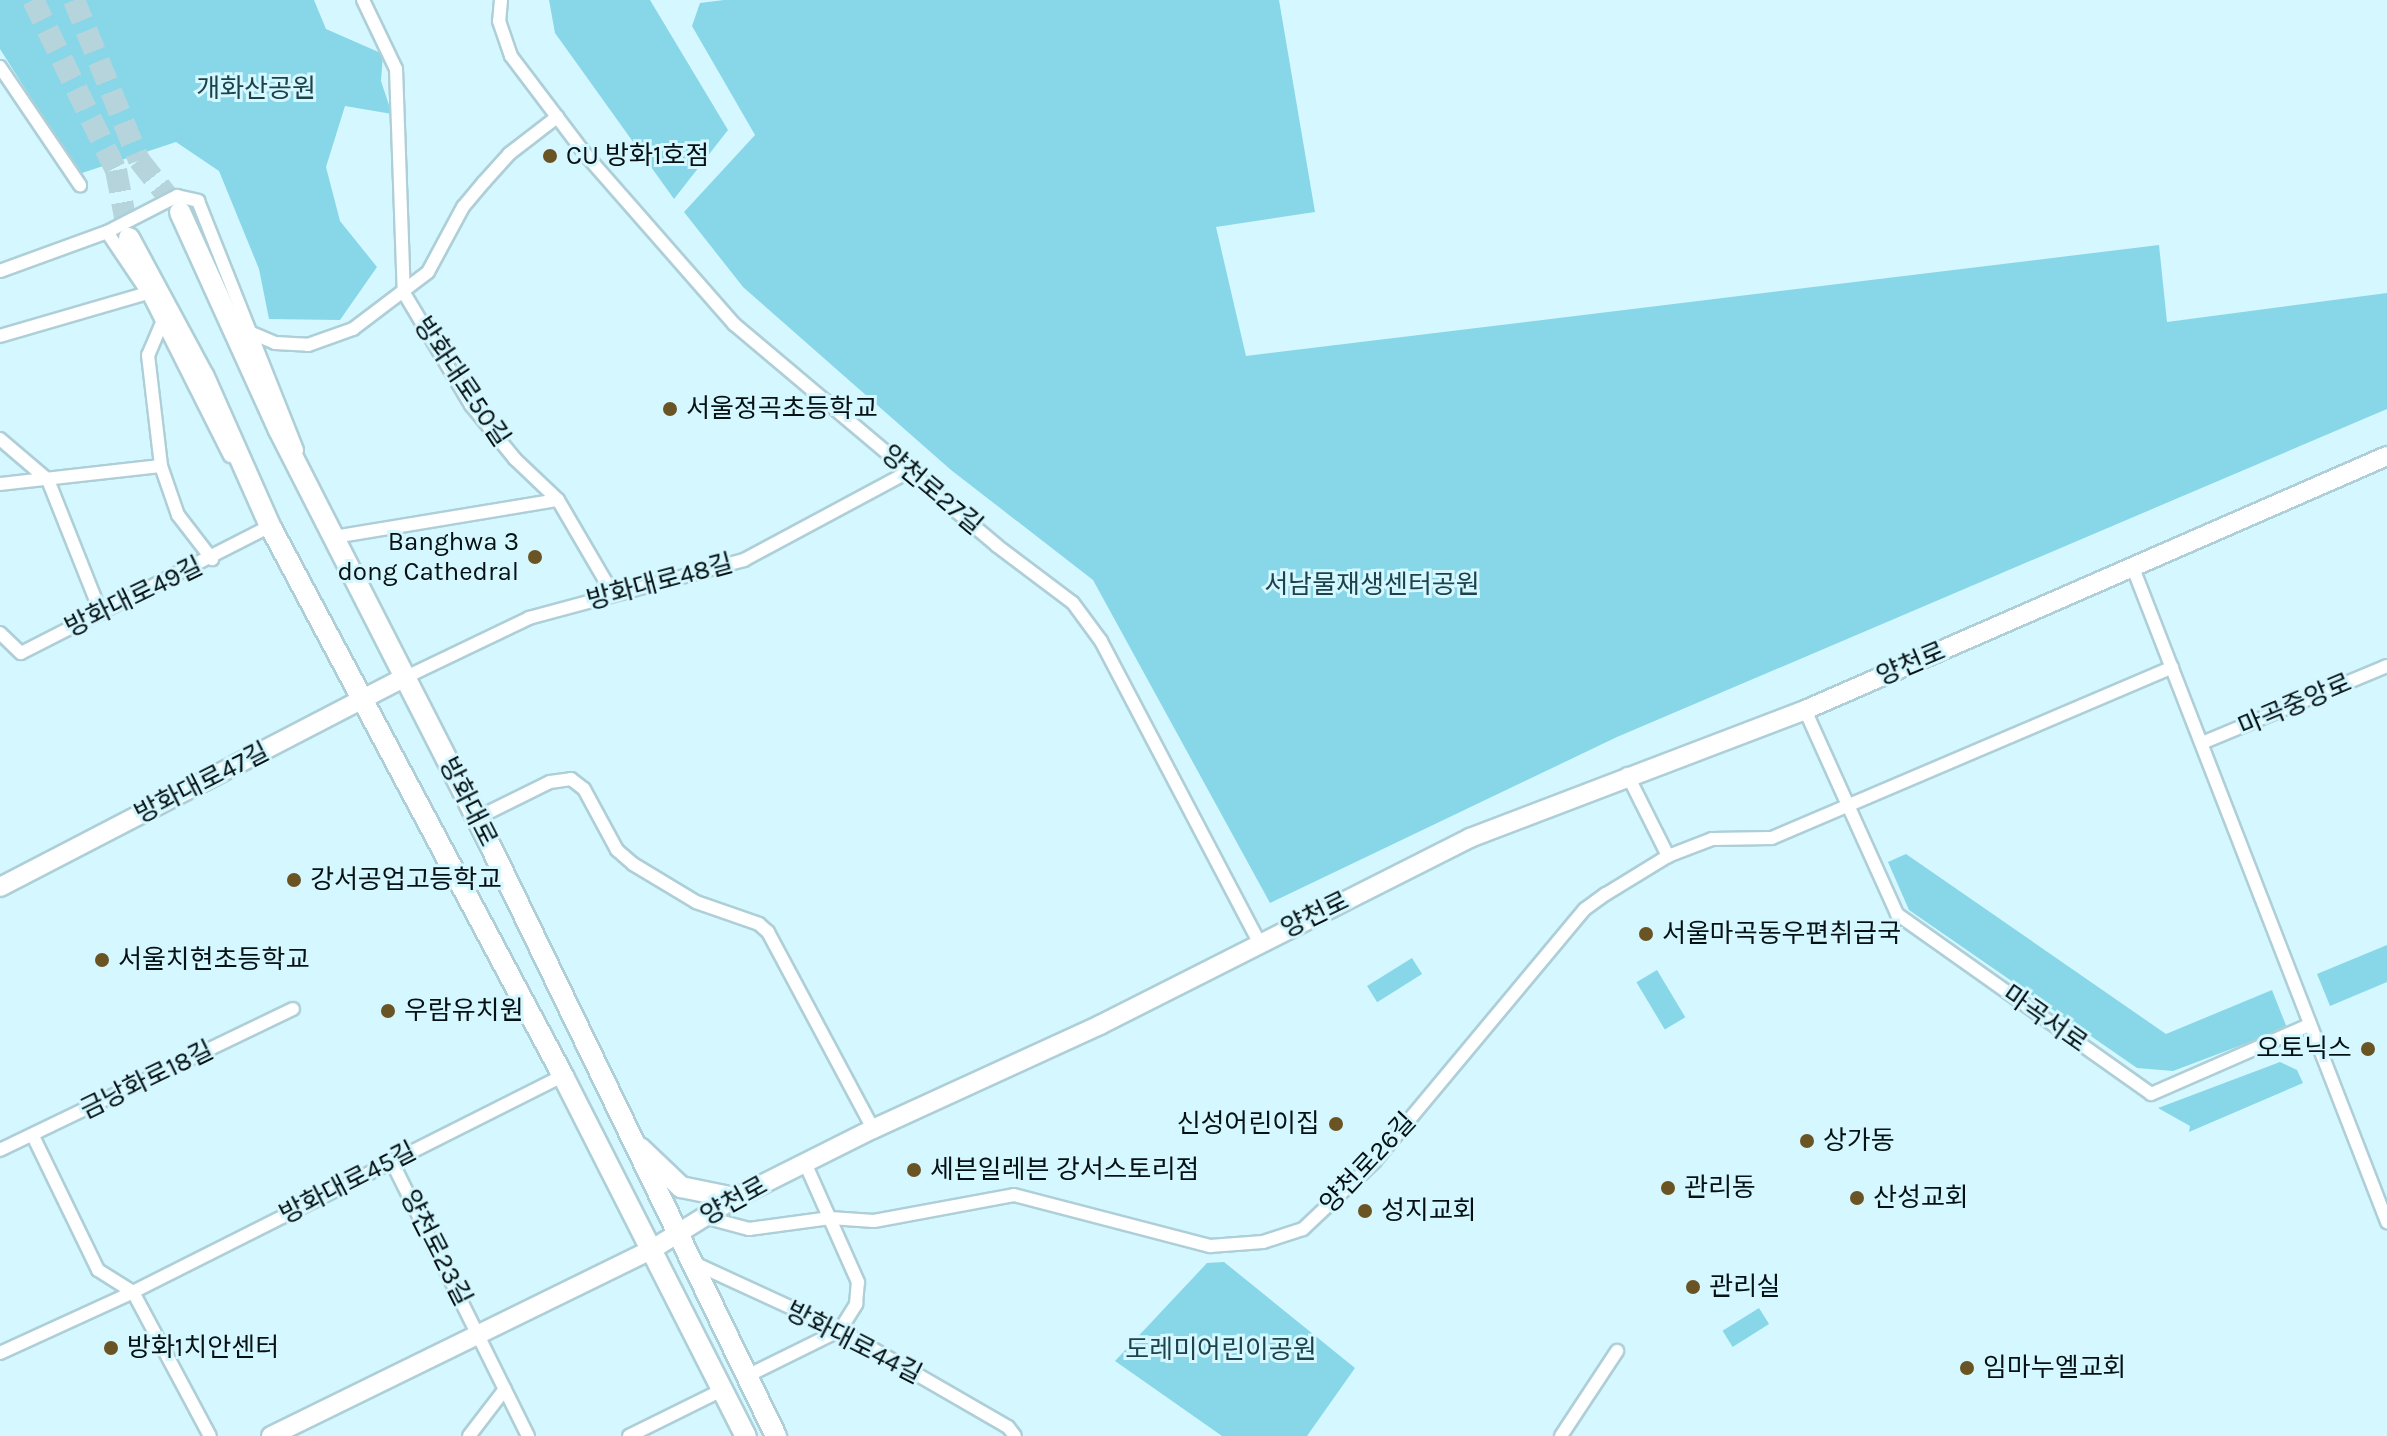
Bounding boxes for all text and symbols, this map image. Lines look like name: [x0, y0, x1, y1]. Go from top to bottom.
park label: 개화산공원: [196, 73, 316, 105]
place label: CU 방화1호점: [566, 140, 709, 172]
marker: CU 방화1호점: [541, 147, 559, 165]
street label: 방화대로50길: [407, 311, 517, 453]
place label: 서울정곡초등학교: [686, 393, 877, 425]
marker: 서울정곡초등학교: [661, 400, 679, 418]
street label: 양천로27길: [875, 439, 989, 541]
place label: Banghwa 3 dong Cathedral: [337, 526, 519, 588]
marker: Banghwa 3 dong Cathedral: [526, 548, 544, 566]
street label: 방화대로48길: [583, 548, 737, 616]
street label: 방화대로49길: [60, 550, 208, 644]
park label: 서남물재생센터공원: [1264, 569, 1480, 601]
street label: 양천로: [1872, 636, 1950, 692]
street label: 마곡중앙로: [2234, 667, 2356, 743]
street label: 방화대로47길: [130, 736, 274, 830]
street label: 방화대로: [432, 752, 504, 852]
place label: 강서공업고등학교: [310, 864, 501, 896]
marker: 강서공업고등학교: [285, 871, 303, 889]
street label: 양천로: [1276, 885, 1354, 945]
place label: 서울마곡동우편취급국: [1662, 918, 1901, 950]
marker: 서울마곡동우편취급국: [1637, 925, 1655, 943]
place label: 서울치현초등학교: [118, 944, 309, 976]
marker: 서울치현초등학교: [93, 951, 111, 969]
street label: 마곡서로: [1997, 979, 2093, 1059]
place label: 우람유치원: [404, 995, 524, 1027]
marker: 우람유치원: [379, 1002, 397, 1020]
place label: 오토닉스: [2256, 1033, 2352, 1065]
street label: 금낭화로18길: [75, 1034, 219, 1126]
marker: 오토닉스: [2359, 1040, 2377, 1058]
street label: 양천로26길: [1314, 1106, 1422, 1220]
place label: 신성어린이집: [1176, 1108, 1320, 1140]
marker: 신성어린이집: [1327, 1115, 1345, 1133]
place label: 상가동: [1823, 1125, 1895, 1157]
marker: 상가동: [1798, 1132, 1816, 1150]
street label: 방화대로45길: [275, 1135, 421, 1231]
place label: 세븐일레븐 강서스토리점: [930, 1154, 1199, 1186]
marker: 세븐일레븐 강서스토리점: [905, 1161, 923, 1179]
street label: 양천로: [695, 1170, 773, 1232]
place label: 관리동: [1684, 1172, 1756, 1204]
marker: 관리동: [1659, 1179, 1677, 1197]
place label: 산성교회: [1873, 1182, 1969, 1214]
street label: 양천로23길: [393, 1185, 479, 1311]
marker: 산성교회: [1848, 1189, 1866, 1207]
place label: 성지교회: [1381, 1195, 1477, 1227]
marker: 성지교회: [1356, 1202, 1374, 1220]
place label: 관리실: [1709, 1271, 1781, 1303]
marker: 관리실: [1684, 1278, 1702, 1296]
street label: 방화대로44길: [781, 1295, 927, 1391]
place label: 방화1치안센터: [127, 1332, 279, 1364]
park label: 도레미어린이공원: [1125, 1334, 1317, 1366]
marker: 방화1치안센터: [102, 1339, 120, 1357]
place label: 임마누엘교회: [1983, 1352, 2127, 1384]
marker: 임마누엘교회: [1958, 1359, 1976, 1377]

